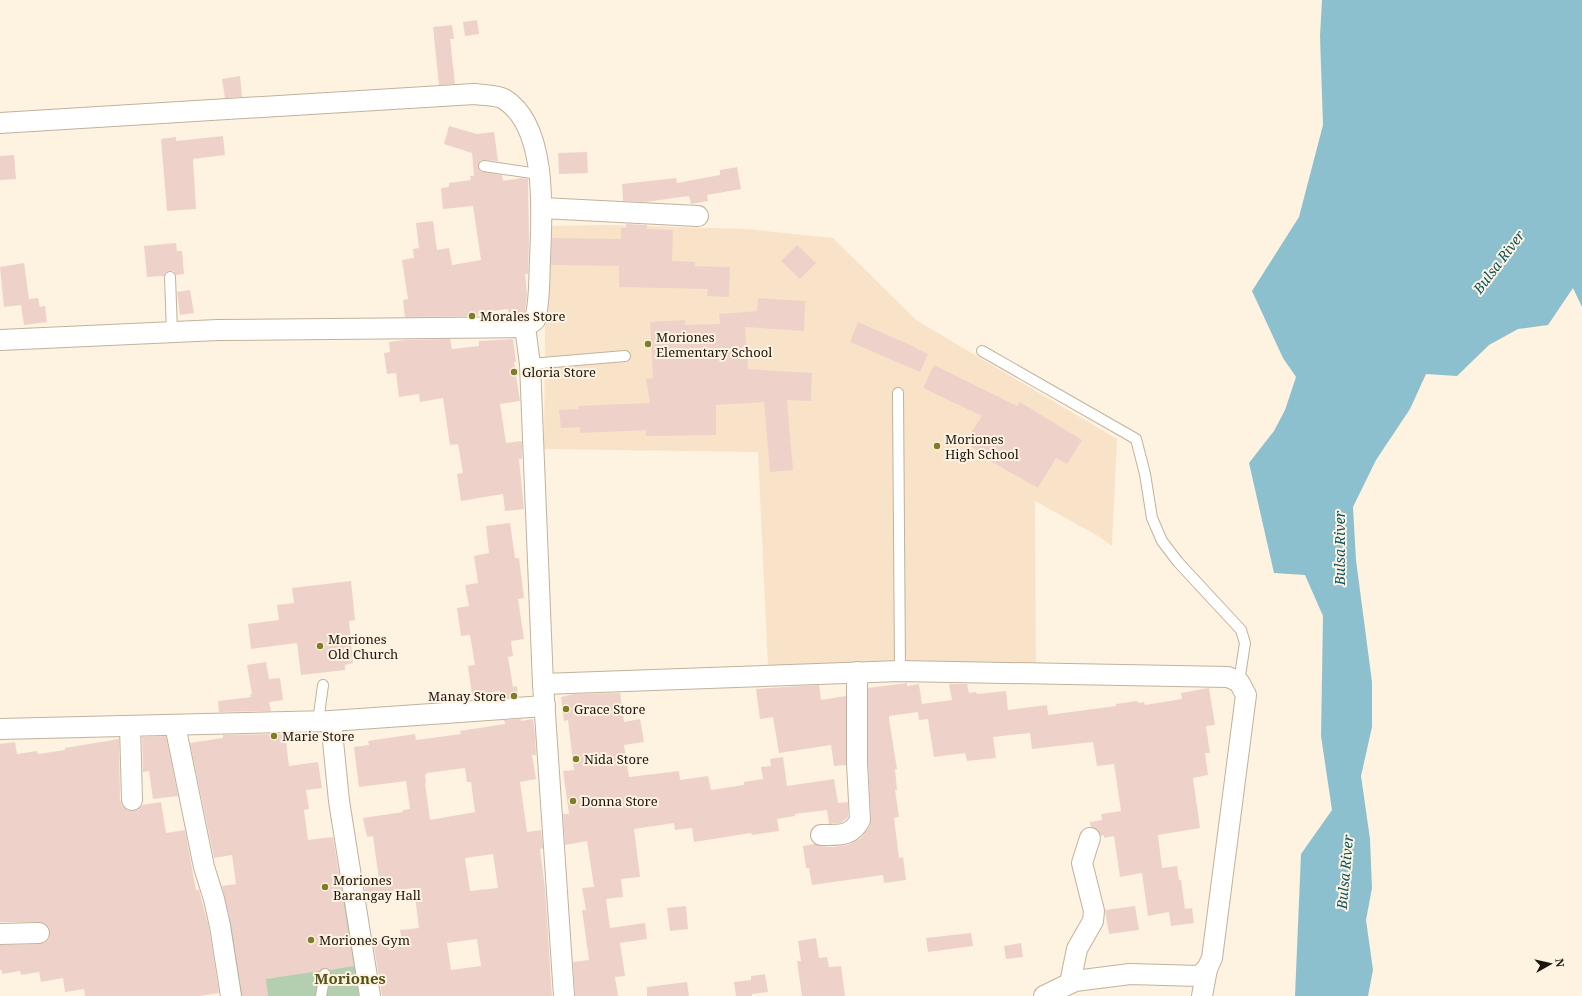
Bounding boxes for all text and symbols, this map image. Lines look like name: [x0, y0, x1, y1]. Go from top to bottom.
water label: Bulsa River: [1468, 226, 1529, 298]
place label: Morales Store: [480, 307, 565, 325]
marker: Morales Store: [467, 311, 477, 321]
place label: Moriones Elementary School: [656, 328, 772, 361]
marker: Moriones Elementary School: [643, 339, 653, 349]
place label: Gloria Store: [522, 363, 596, 381]
marker: Gloria Store: [509, 367, 519, 377]
place label: Moriones High School: [945, 430, 1019, 463]
marker: Moriones High School: [932, 441, 942, 451]
water label: Bulsa River: [1330, 510, 1349, 586]
place label: Moriones Old Church: [328, 630, 398, 663]
marker: Moriones Old Church: [315, 641, 325, 651]
place label: Manay Store: [428, 687, 506, 705]
marker: Manay Store: [509, 691, 519, 701]
place label: Grace Store: [574, 700, 645, 718]
marker: Grace Store: [561, 704, 571, 714]
place label: Marie Store: [282, 727, 354, 745]
marker: Marie Store: [269, 731, 279, 741]
place label: Nida Store: [584, 750, 649, 768]
marker: Nida Store: [571, 754, 581, 764]
place label: Donna Store: [581, 792, 658, 810]
marker: Donna Store: [568, 796, 578, 806]
water label: Bulsa River: [1332, 834, 1357, 911]
place label: Moriones Barangay Hall: [333, 871, 421, 904]
marker: Moriones Barangay Hall: [320, 882, 330, 892]
place label: Moriones Gym: [319, 931, 410, 949]
marker: Moriones Gym: [306, 935, 316, 945]
north arrow: [1530, 944, 1570, 984]
text: N: [1552, 957, 1568, 968]
district label: Moriones: [314, 968, 386, 988]

